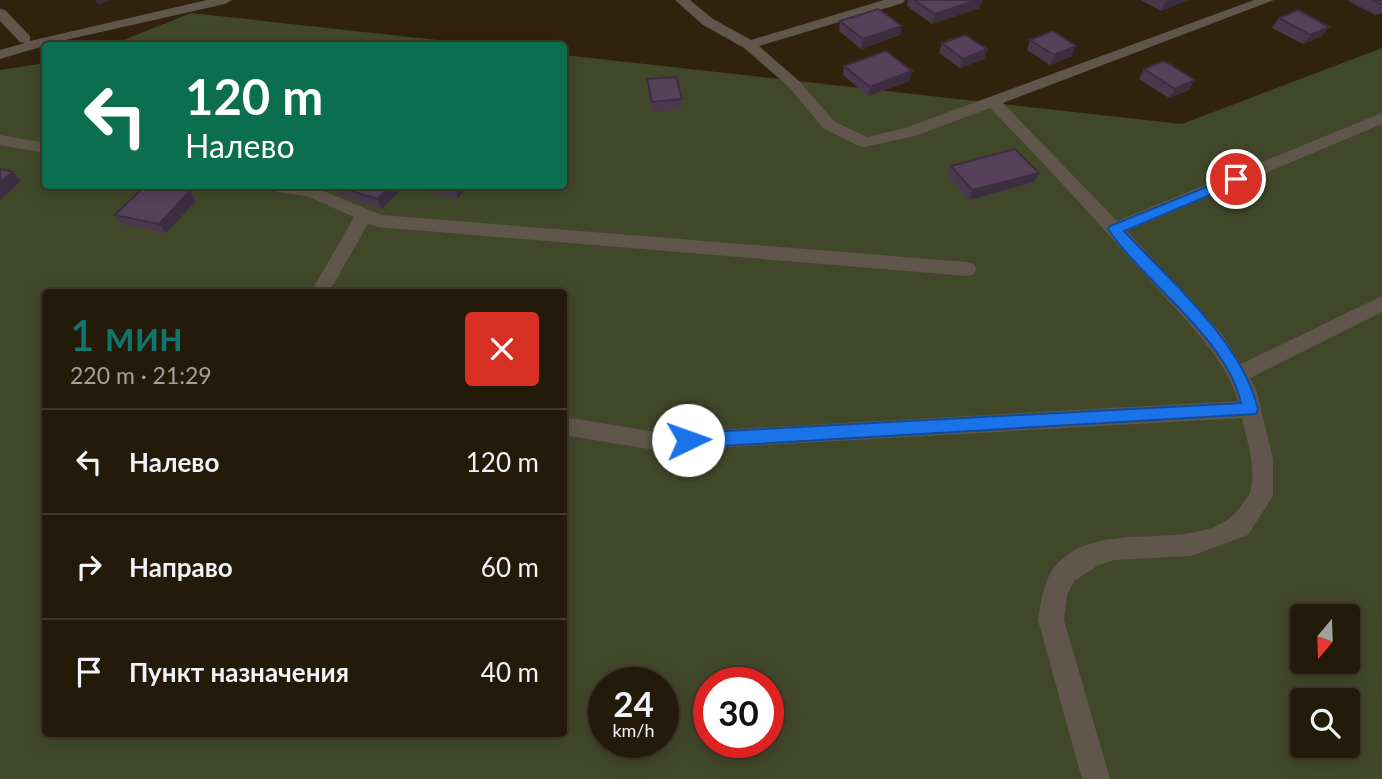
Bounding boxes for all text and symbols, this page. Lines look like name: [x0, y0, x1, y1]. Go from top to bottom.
text: 120 m: [185, 67, 323, 125]
icon: left: [70, 70, 161, 161]
text: Налево: [185, 126, 295, 165]
pin: [1206, 149, 1266, 209]
icon: arrive: [1217, 160, 1255, 198]
text: 1 мин: [70, 310, 183, 360]
button: close: [465, 312, 539, 386]
text: 220 m · 21:29: [70, 361, 212, 389]
position arrow: [651, 403, 725, 477]
icon: left: [70, 443, 108, 481]
text: Налево: [129, 446, 219, 478]
text: 120 m: [466, 446, 539, 478]
icon: right: [70, 548, 108, 586]
text: Направо: [129, 551, 233, 583]
text: 60 m: [481, 551, 539, 583]
north arrow: [1290, 604, 1360, 674]
map controls: [1290, 604, 1360, 758]
icon: arrive: [70, 653, 108, 691]
text: Пункт назначения: [129, 656, 349, 688]
text: 40 m: [481, 656, 539, 688]
speed limit sign: 30: [693, 667, 784, 758]
text: 24: [613, 682, 654, 724]
button: search: [1290, 688, 1360, 758]
text: km/h: [612, 719, 655, 741]

